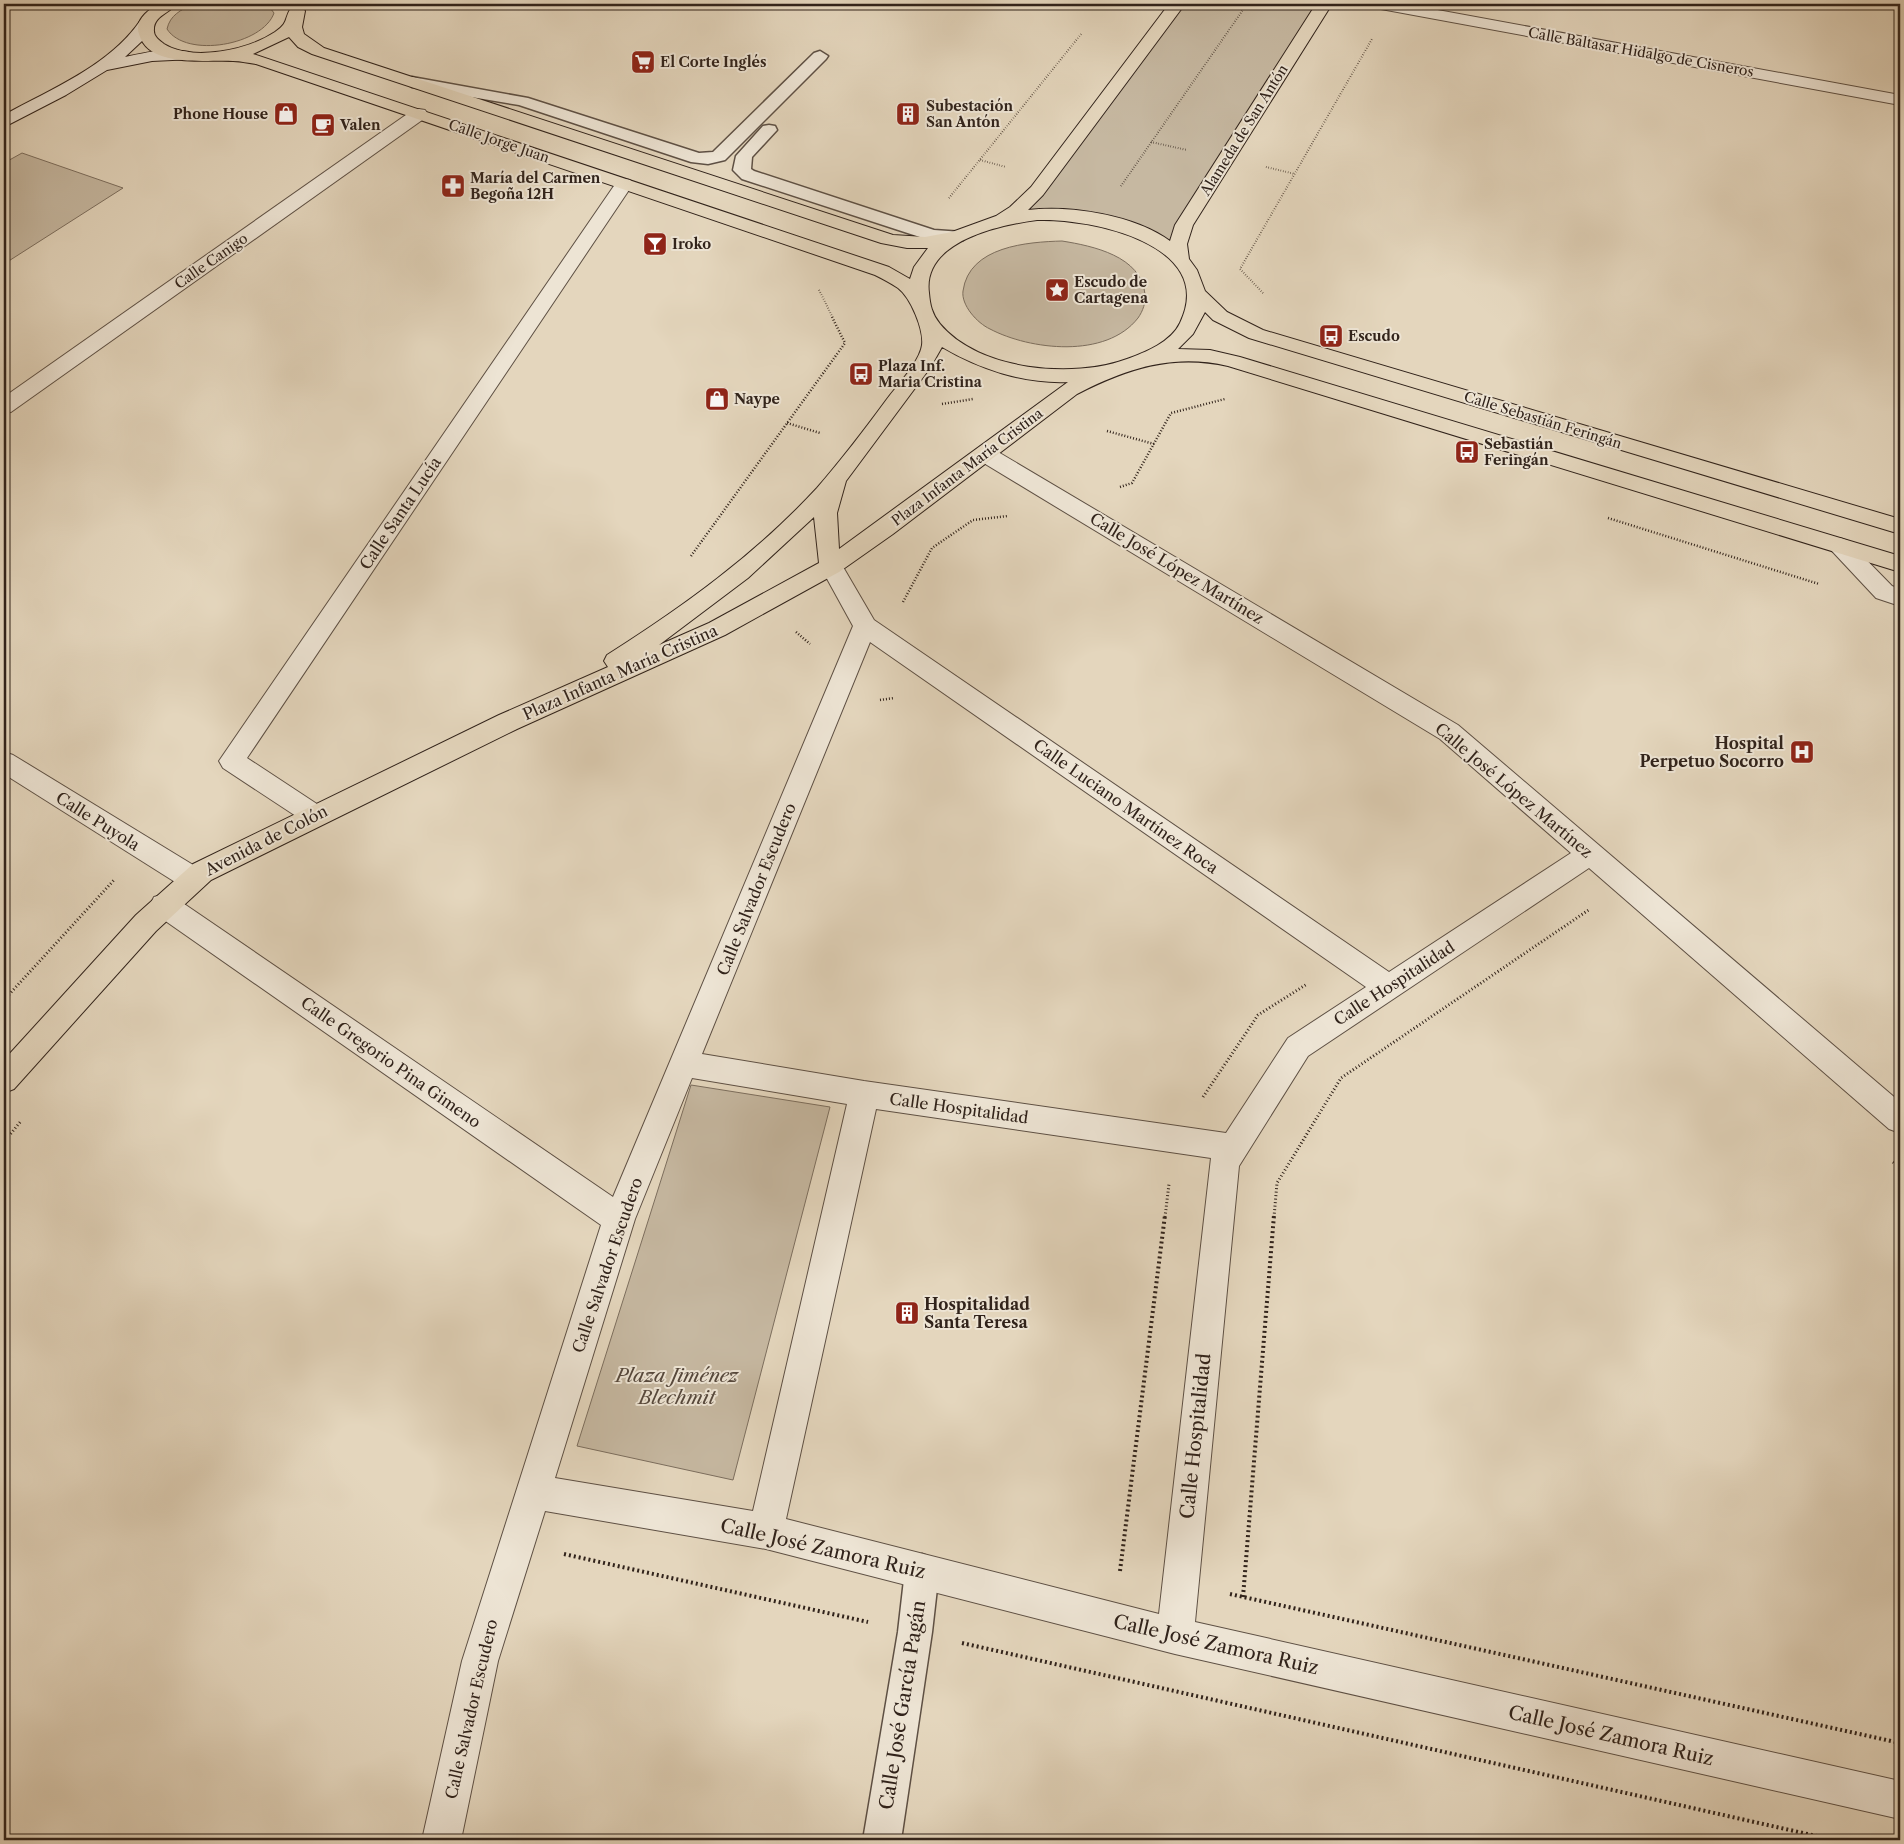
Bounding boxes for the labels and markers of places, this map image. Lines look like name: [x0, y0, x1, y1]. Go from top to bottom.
supermarket icon: El Corte Inglés: [630, 49, 656, 75]
place label: El Corte Inglés: [660, 53, 766, 71]
place label: Subestación San Antón: [926, 97, 1013, 131]
shop icon: Phone House: [273, 101, 299, 127]
building icon: Subestación San Antón: [895, 101, 921, 127]
place label: Phone House: [173, 105, 268, 123]
cafe icon: Valen: [310, 112, 336, 138]
place label: Valen: [339, 116, 381, 134]
place label: María del Carmen Begoña 12H: [470, 169, 601, 203]
pharmacy icon: María del Carmen Begoña 12H: [440, 173, 466, 199]
bar icon: Iroko: [642, 231, 668, 257]
place label: Iroko: [672, 235, 711, 253]
place label: Escudo de Cartagena: [1074, 273, 1149, 307]
place icon: Escudo de Cartagena: [1044, 277, 1070, 303]
bus stop icon: Escudo: [1318, 323, 1344, 349]
place label: Escudo: [1348, 327, 1400, 345]
place label: Plaza Inf. Maria Cristina: [878, 357, 983, 391]
bus stop icon: Plaza Inf. Maria Cristina: [848, 361, 874, 387]
shop icon: Naype: [704, 386, 730, 412]
place label: Naype: [734, 390, 780, 408]
place label: Sebastián Feringán: [1484, 436, 1553, 468]
bus stop icon: Sebastián Feringán: [1454, 439, 1480, 465]
place label: Hospital Perpetuo Socorro: [1640, 733, 1784, 771]
hospital icon: Hospital Perpetuo Socorro: [1789, 739, 1815, 765]
place label: Hospitalidad Santa Teresa: [924, 1294, 1030, 1332]
building icon: Hospitalidad Santa Teresa: [894, 1300, 920, 1326]

